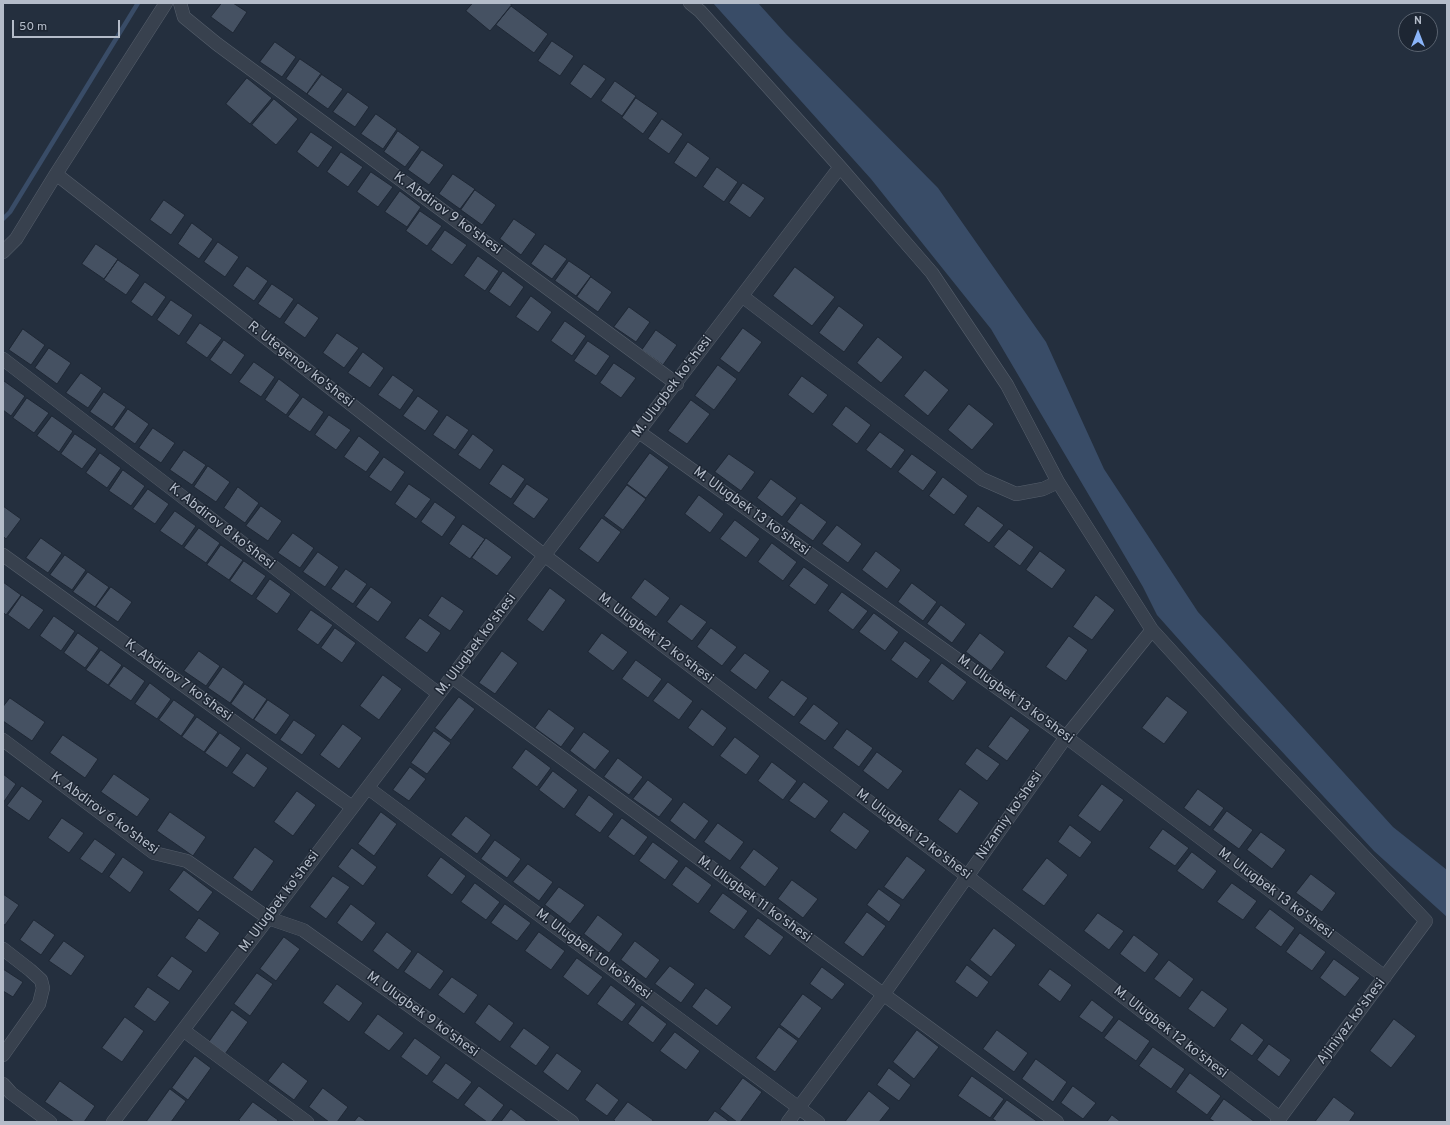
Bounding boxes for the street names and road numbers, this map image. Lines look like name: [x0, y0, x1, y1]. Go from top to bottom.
street label: K. Abdirov 9 ko'shesi: [390, 169, 504, 259]
street label: R. Utegenov ko'shesi: [244, 318, 356, 412]
street label: M. Ulugbek ko'shesi: [629, 333, 717, 441]
street label: M. Ulugbek 13 ko'shesi: [689, 464, 813, 560]
street label: K. Abdirov 8 ko'shesi: [165, 480, 277, 574]
street label: M. Ulugbek 12 ko'shesi: [594, 590, 716, 688]
street label: M. Ulugbek ko'shesi: [433, 591, 521, 699]
street label: K. Abdirov 7 ko'shesi: [121, 636, 235, 726]
street label: M. Ulugbek 13 ko'shesi: [953, 652, 1077, 748]
street label: K. Abdirov 6 ko'shesi: [47, 769, 161, 859]
street label: Nizamiy ko'shesi: [973, 769, 1047, 863]
street label: M. Ulugbek 12 ko'shesi: [852, 786, 974, 884]
street label: M. Ulugbek 13 ko'shesi: [1214, 845, 1336, 943]
street label: M. Ulugbek ko'shesi: [236, 848, 324, 956]
street label: M. Ulugbek 11 ko'shesi: [694, 853, 814, 947]
street label: M. Ulugbek 10 ko'shesi: [532, 906, 654, 1004]
street label: M. Ulugbek 9 ko'shesi: [363, 969, 481, 1061]
street label: Ajiniyaz ko'shesi: [1314, 976, 1390, 1068]
street label: M. Ulugbek 12 ko'shesi: [1110, 983, 1230, 1083]

